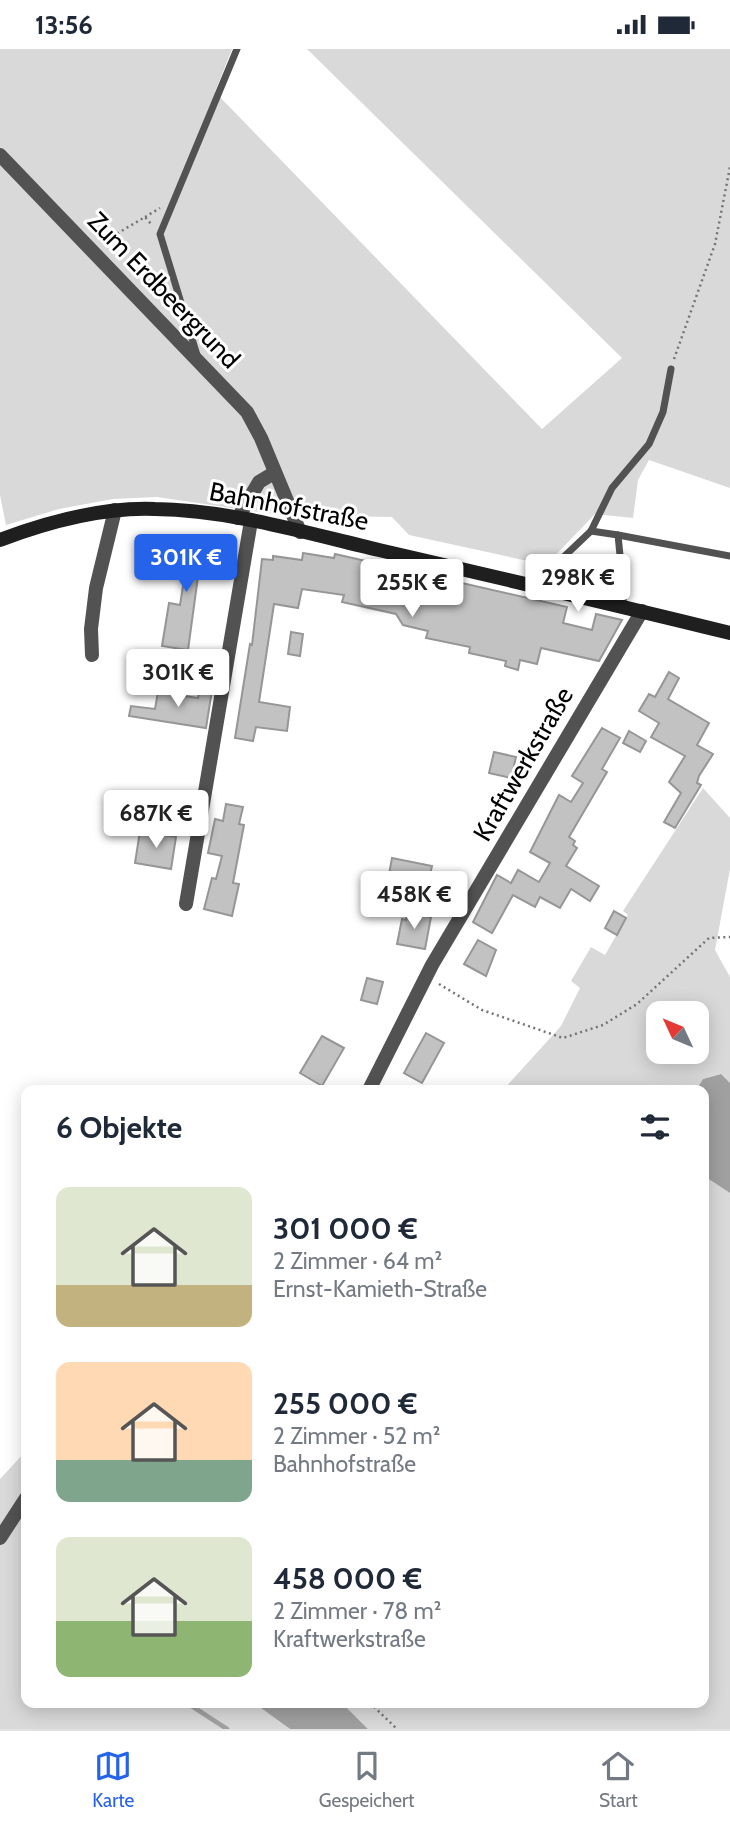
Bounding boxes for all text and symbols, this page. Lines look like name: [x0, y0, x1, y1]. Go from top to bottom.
text: 13:56: [35, 9, 93, 41]
street label: Zum Erdbeergrund: [81, 205, 247, 375]
street label: Bahnhofstraße: [207, 475, 371, 537]
pin: 301K €: [129, 535, 243, 594]
text: 301K €: [150, 543, 222, 571]
pin: 298K €: [521, 554, 635, 614]
pin: 255K €: [355, 559, 469, 619]
text: 298K €: [541, 563, 615, 591]
text: 255K €: [376, 568, 448, 596]
pin: 301K €: [121, 649, 235, 709]
text: 301K €: [142, 658, 214, 686]
street label: Kraftwerkstraße: [466, 681, 580, 847]
pin: 687K €: [99, 791, 213, 850]
text: 687K €: [120, 799, 192, 827]
pin: 458K €: [357, 871, 471, 931]
text: 458K €: [377, 880, 451, 908]
north arrow: [646, 1001, 709, 1064]
map controls: [646, 1001, 709, 1064]
icon: filters: [636, 1108, 674, 1146]
text: 6 Objekte: [56, 1109, 182, 1146]
text: 301 000 €: [273, 1210, 418, 1247]
icon: home: [112, 1215, 196, 1299]
text: 2 Zimmer · 64 m²: [273, 1247, 442, 1275]
text: Ernst-Kamieth-Straße: [273, 1275, 487, 1303]
text: 255 000 €: [273, 1385, 417, 1422]
icon: home: [112, 1390, 196, 1474]
text: 2 Zimmer · 52 m²: [273, 1422, 440, 1450]
text: Bahnhofstraße: [273, 1450, 416, 1478]
text: 458 000 €: [273, 1560, 422, 1597]
icon: home: [112, 1565, 196, 1649]
text: 2 Zimmer · 78 m²: [273, 1597, 441, 1625]
text: Kraftwerkstraße: [273, 1625, 426, 1653]
tab: Karte: [92, 1747, 134, 1812]
tab: Gespeichert: [319, 1747, 414, 1812]
tab: Start: [599, 1747, 638, 1812]

